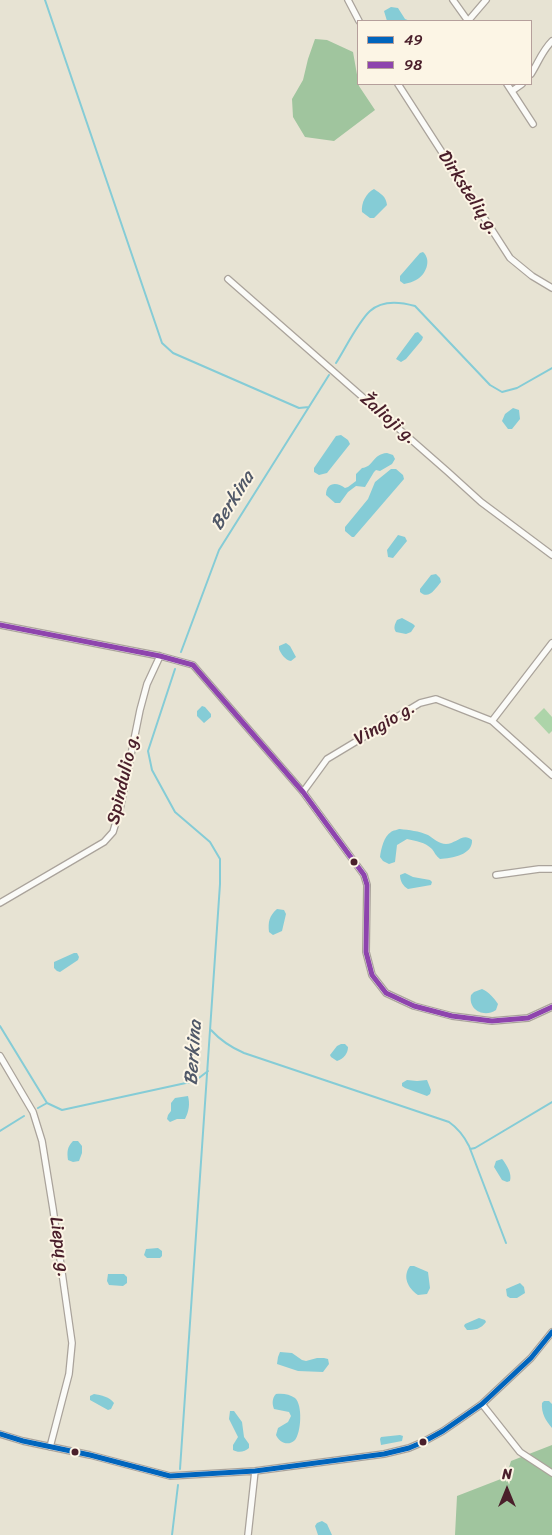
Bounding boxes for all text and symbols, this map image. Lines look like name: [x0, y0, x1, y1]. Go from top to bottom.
legend: [357, 20, 532, 85]
text: 49: [404, 27, 423, 53]
text: 98: [404, 52, 422, 78]
street label: Dirkstelių g.: [433, 147, 503, 239]
street label: Žalioji g.: [355, 389, 421, 449]
water label: Berkina: [206, 468, 260, 534]
street label: Vingio g.: [350, 697, 420, 751]
street label: Spindulio g.: [103, 731, 145, 827]
unlabelled marker: [349, 857, 359, 867]
water label: Berkina: [180, 1020, 208, 1086]
street label: Liepų g.: [44, 1215, 74, 1279]
unlabelled marker: [418, 1437, 428, 1447]
unlabelled marker: [70, 1447, 80, 1457]
text: N: [502, 1462, 512, 1487]
north arrow: [482, 1465, 532, 1515]

